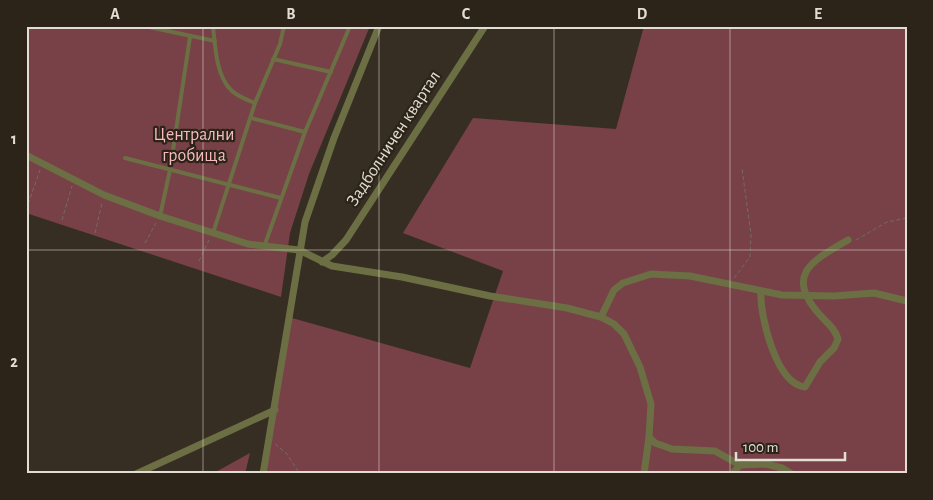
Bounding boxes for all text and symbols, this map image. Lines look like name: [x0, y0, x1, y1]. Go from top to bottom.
text: A: [110, 6, 120, 22]
text: B: [286, 6, 296, 22]
text: C: [462, 6, 471, 22]
text: D: [637, 6, 648, 22]
text: E: [814, 6, 822, 22]
street label: Задболничен квартал: [343, 67, 444, 209]
park label: Централни гробища: [153, 126, 235, 165]
text: 1: [11, 131, 17, 147]
text: 2: [10, 354, 18, 370]
scale bar: [736, 430, 844, 462]
text: 100 m: [743, 440, 778, 455]

